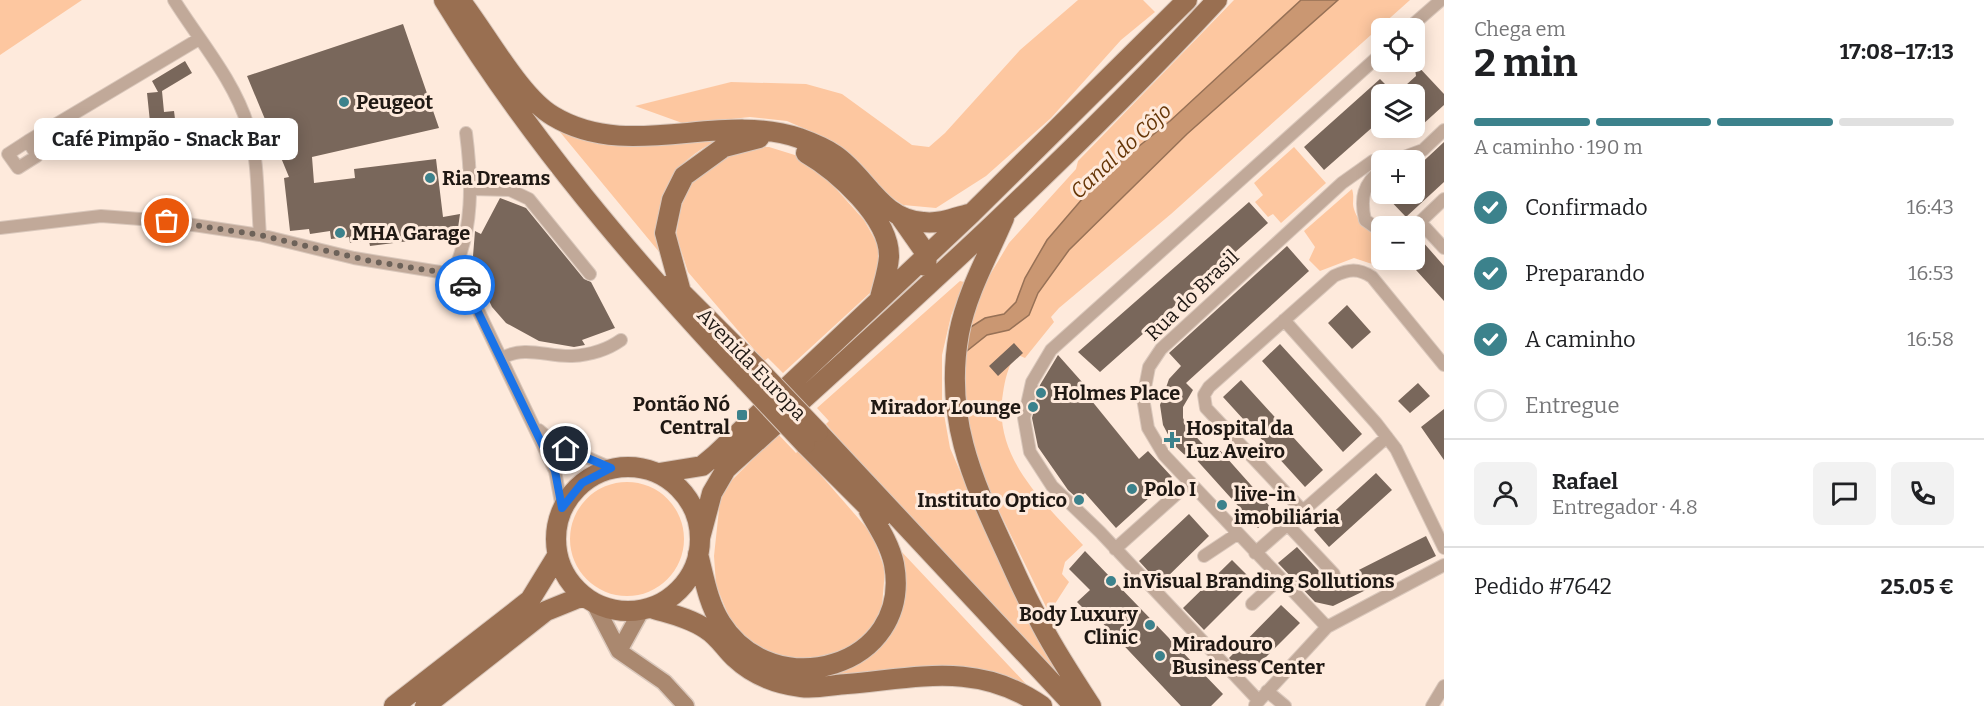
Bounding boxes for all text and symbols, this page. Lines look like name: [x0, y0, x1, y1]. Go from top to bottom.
text: Chega em: [1474, 17, 1566, 41]
map controls: [1371, 18, 1425, 270]
button: locate: [1371, 18, 1425, 72]
text: 17:08–17:13: [1840, 38, 1954, 65]
text: 2 min: [1474, 40, 1578, 86]
button: layers: [1371, 84, 1425, 138]
place label: Peugeot: [356, 90, 433, 114]
marker: Peugeot: [337, 95, 351, 109]
water label: Canal do Côjo: [1065, 98, 1177, 204]
callout: Café Pimpão - Snack Bar: [35, 119, 299, 161]
text: Café Pimpão - Snack Bar: [52, 127, 280, 151]
text: A caminho · 190 m: [1474, 135, 1643, 159]
button: +: [1371, 150, 1425, 204]
place label: Ria Dreams: [442, 166, 551, 190]
marker: Ria Dreams: [423, 171, 437, 185]
icon: check: [1474, 191, 1507, 224]
text: Confirmado: [1525, 194, 1648, 221]
pin: [141, 195, 192, 246]
text: 16:43: [1907, 195, 1954, 219]
icon: bag: [150, 204, 183, 237]
button: −: [1371, 216, 1425, 270]
place label: MHA Garage: [352, 221, 470, 245]
marker: MHA Garage: [333, 226, 347, 240]
street label: Rua do Brasil: [1140, 244, 1244, 345]
courier: [435, 255, 495, 315]
icon: check: [1474, 257, 1507, 290]
text: Preparando: [1525, 260, 1645, 287]
text: 16:53: [1908, 261, 1954, 285]
icon: car: [449, 269, 482, 302]
street label: Avenida Europa: [692, 303, 812, 425]
icon: check: [1474, 323, 1507, 356]
text: A caminho: [1525, 326, 1636, 353]
text: 16:58: [1907, 327, 1954, 351]
place label: Holmes Place: [1053, 381, 1180, 405]
marker: Holmes Place: [1034, 386, 1048, 400]
place label: Pontão Nó Central: [633, 392, 730, 439]
text: Entregue: [1525, 392, 1620, 419]
place label: Mirador Lounge: [870, 395, 1021, 419]
marker: Mirador Lounge: [1026, 400, 1040, 414]
marker: Pontão Nó Central: [735, 408, 749, 422]
place label: Hospital da Luz Aveiro: [1186, 416, 1293, 463]
pin: [540, 423, 591, 474]
marker: Hospital da Luz Aveiro: [1163, 431, 1181, 449]
icon: home: [549, 432, 582, 465]
button: person: [1474, 462, 1537, 525]
button: chat: [1813, 462, 1876, 525]
button: phone: [1891, 462, 1954, 525]
text: Rafael: [1552, 468, 1618, 495]
place label: Polo I: [1144, 477, 1196, 501]
marker: Polo I: [1125, 482, 1139, 496]
place label: live-in imobiliária: [1234, 482, 1339, 529]
place label: Instituto Optico: [917, 488, 1067, 512]
marker: Instituto Optico: [1072, 493, 1086, 507]
text: Entregador · 4.8: [1552, 495, 1698, 519]
marker: live-in imobiliária: [1215, 498, 1229, 512]
place label: inVisual Branding Sollutions: [1123, 569, 1395, 593]
text: Pedido #7642: [1474, 573, 1612, 600]
text: 25.05 €: [1880, 573, 1954, 600]
marker: inVisual Branding Sollutions: [1104, 574, 1118, 588]
place label: Body Luxury Clinic: [1019, 602, 1139, 649]
marker: Body Luxury Clinic: [1143, 618, 1157, 632]
place label: Miradouro Business Center: [1172, 632, 1325, 679]
marker: Miradouro Business Center: [1153, 649, 1167, 663]

